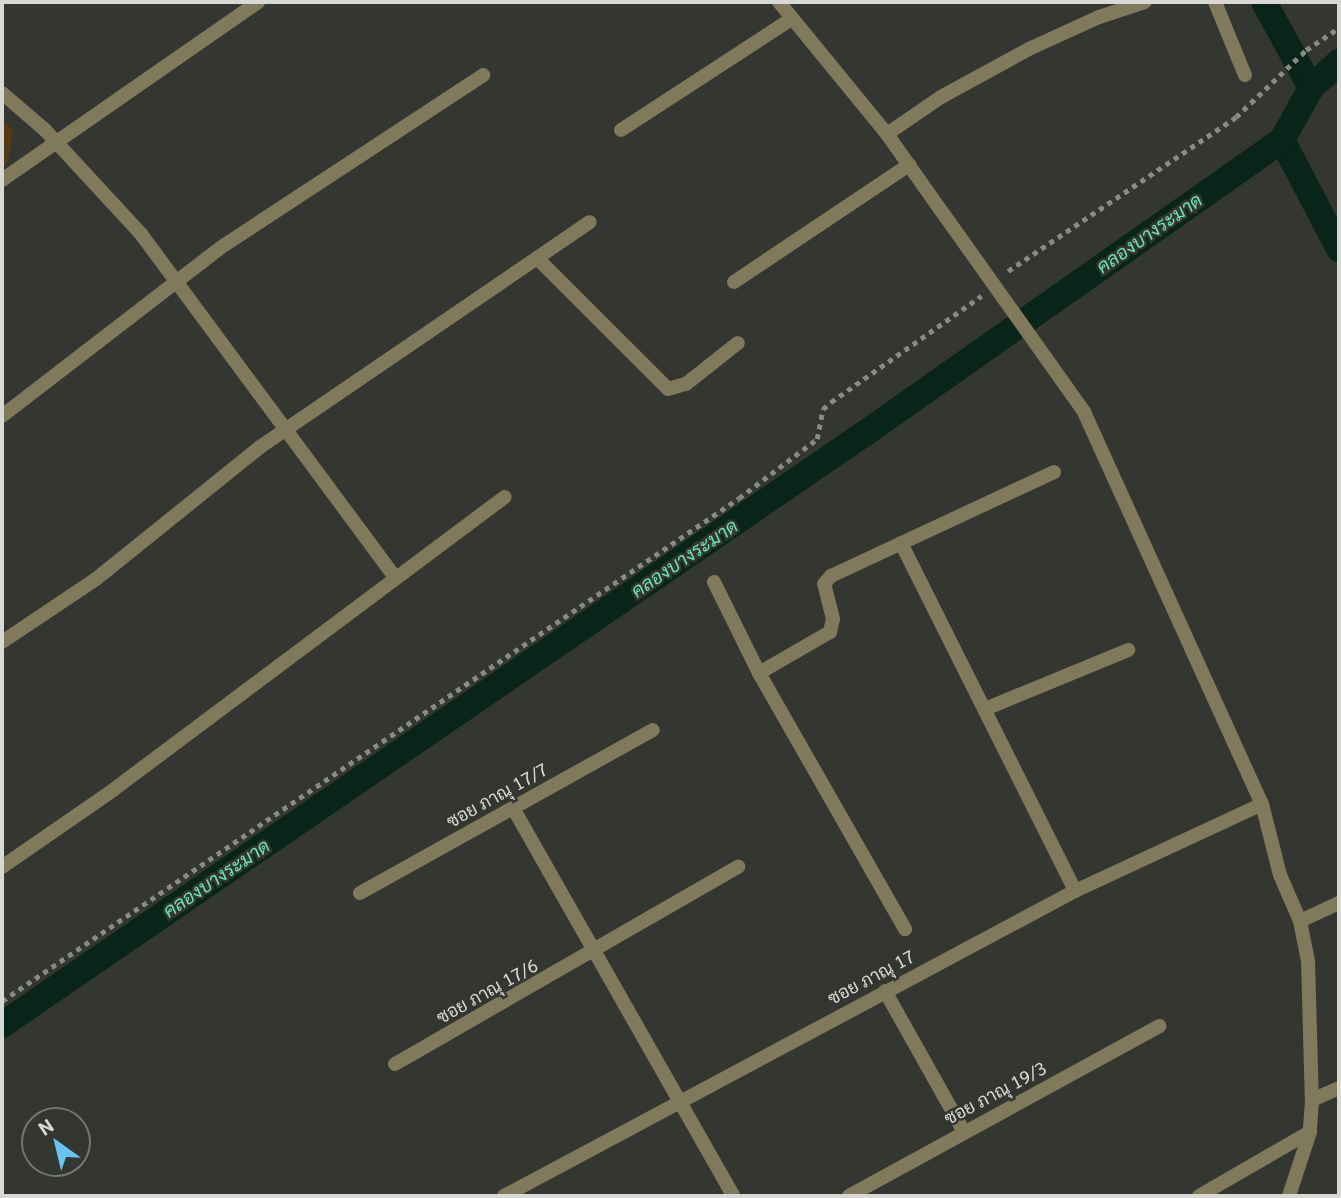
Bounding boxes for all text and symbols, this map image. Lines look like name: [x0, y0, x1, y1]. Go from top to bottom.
water label: คลองบางระมาด: [1092, 188, 1206, 278]
water label: คลองบางระมาด: [626, 514, 742, 602]
street label: ซอย ภาณุ 17/7: [443, 758, 551, 832]
water label: คลองบางระมาด: [158, 834, 274, 922]
street label: ซอย ภาณุ 17: [824, 945, 918, 1009]
street label: ซอย ภาณุ 17/6: [433, 954, 541, 1028]
street label: ซอย ภาณุ 19/3: [940, 1057, 1050, 1129]
north arrow: [21, 1107, 91, 1177]
text: N: [33, 1113, 58, 1140]

